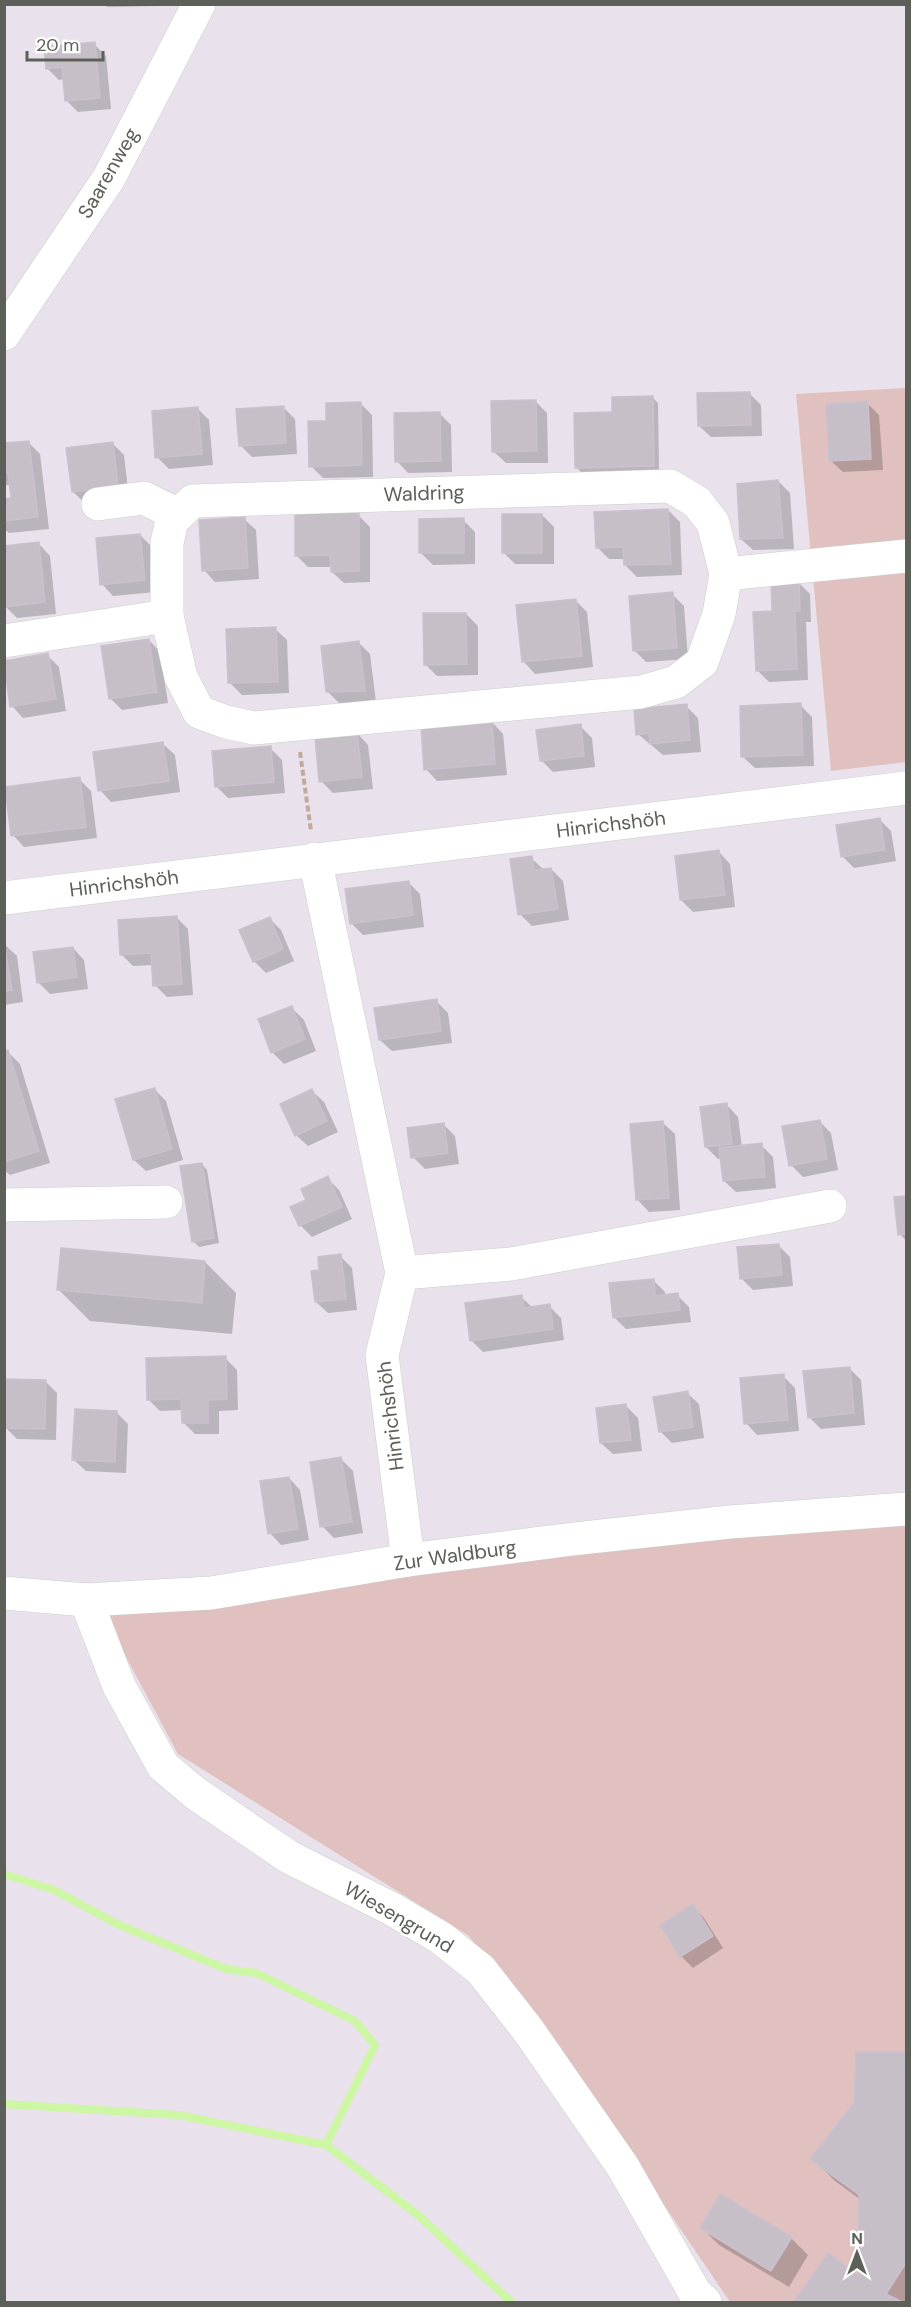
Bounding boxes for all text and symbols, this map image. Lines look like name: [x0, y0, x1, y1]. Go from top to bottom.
scale bar: [27, 24, 104, 62]
text: 20 m: [36, 33, 79, 57]
street label: Saarenweg: [72, 123, 144, 223]
street label: Waldring: [383, 479, 465, 507]
street label: Hinrichshöh: [555, 804, 667, 844]
street label: Hinrichshöh: [68, 863, 180, 903]
street label: Hinrichshöh: [370, 1360, 410, 1472]
street label: Zur Waldburg: [392, 1534, 518, 1576]
street label: Wiesengrund: [339, 1875, 459, 1959]
north arrow: [827, 2223, 887, 2283]
text: N: [851, 2228, 863, 2249]

